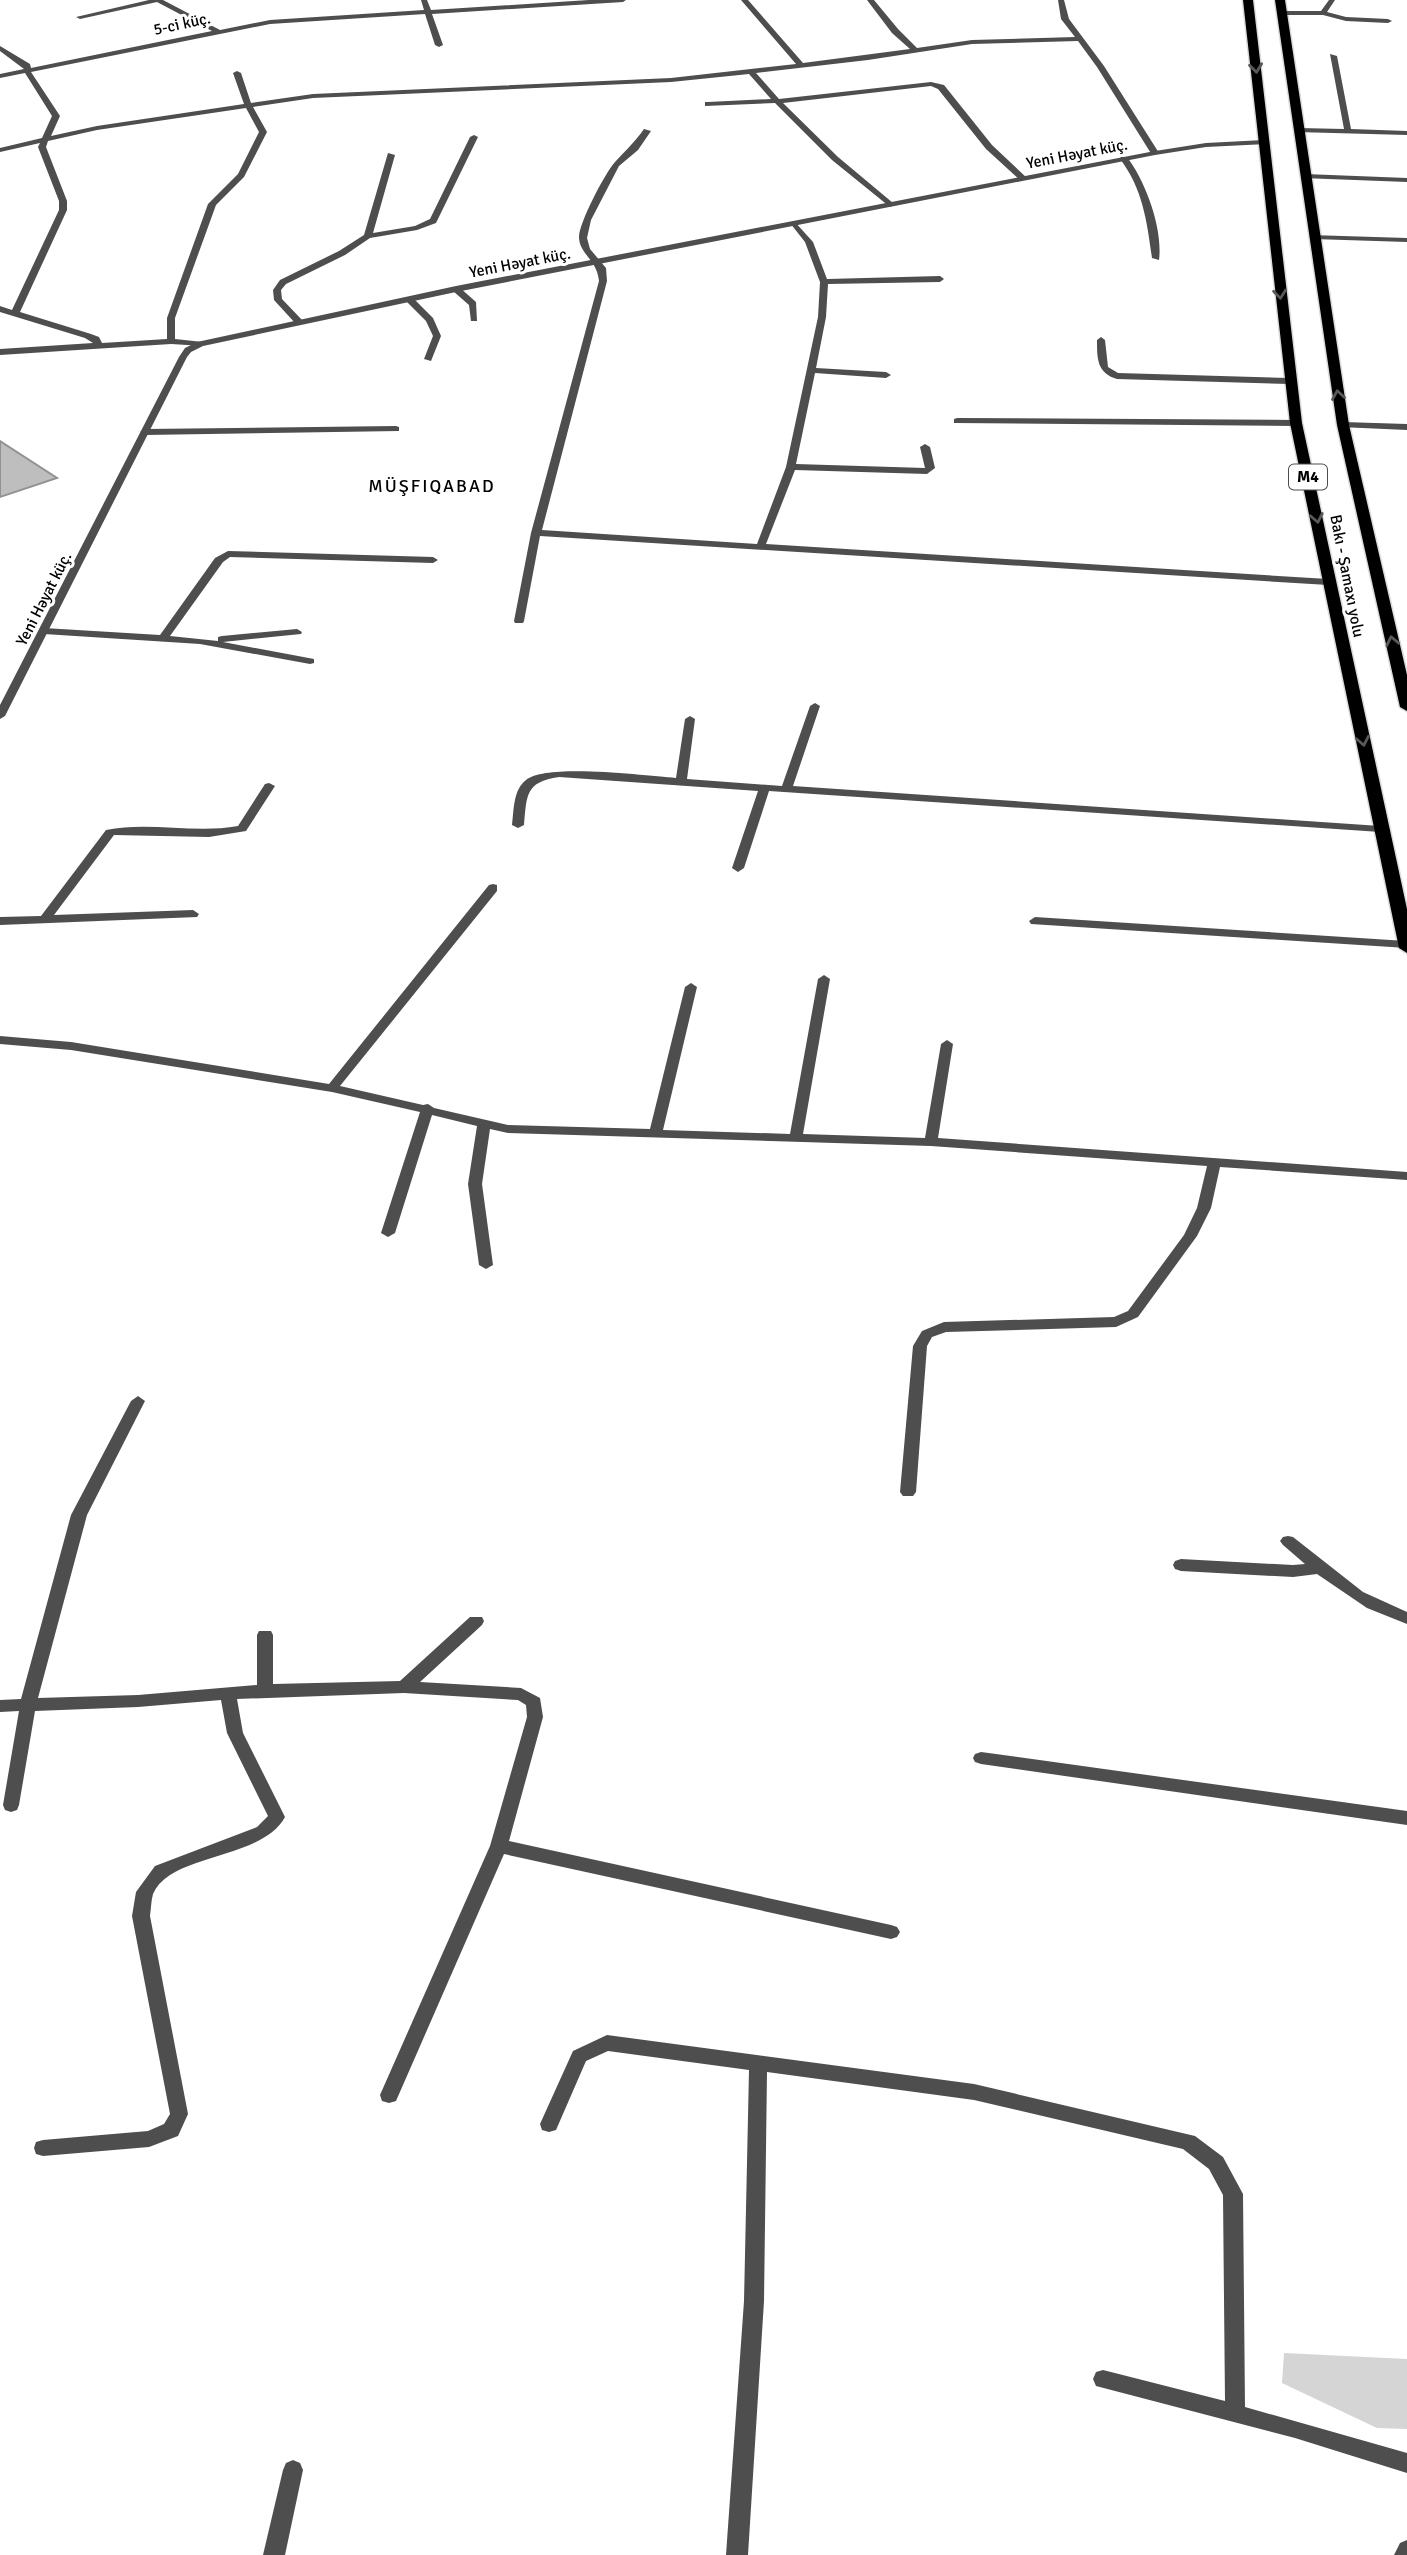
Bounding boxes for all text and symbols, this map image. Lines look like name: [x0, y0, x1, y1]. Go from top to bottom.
street label: 5-ci küç.: [152, 8, 212, 40]
one-way arrow: [1248, 62, 1263, 74]
street label: Yeni Həyat küç.: [1025, 134, 1129, 174]
street label: Yeni Həyat küç.: [468, 243, 572, 283]
one-way arrow: [1273, 288, 1288, 300]
one-way arrow: [1331, 389, 1346, 401]
road number: M4: [1289, 464, 1327, 490]
district label: MÜŞFIQABAD: [368, 475, 496, 497]
one-way arrow: [1308, 512, 1323, 524]
street label: Bakı - Şamaxı yolu: [1325, 513, 1369, 639]
street label: Yeni Həyat küç.: [12, 549, 76, 649]
one-way arrow: [1386, 635, 1400, 647]
one-way arrow: [1354, 735, 1369, 747]

